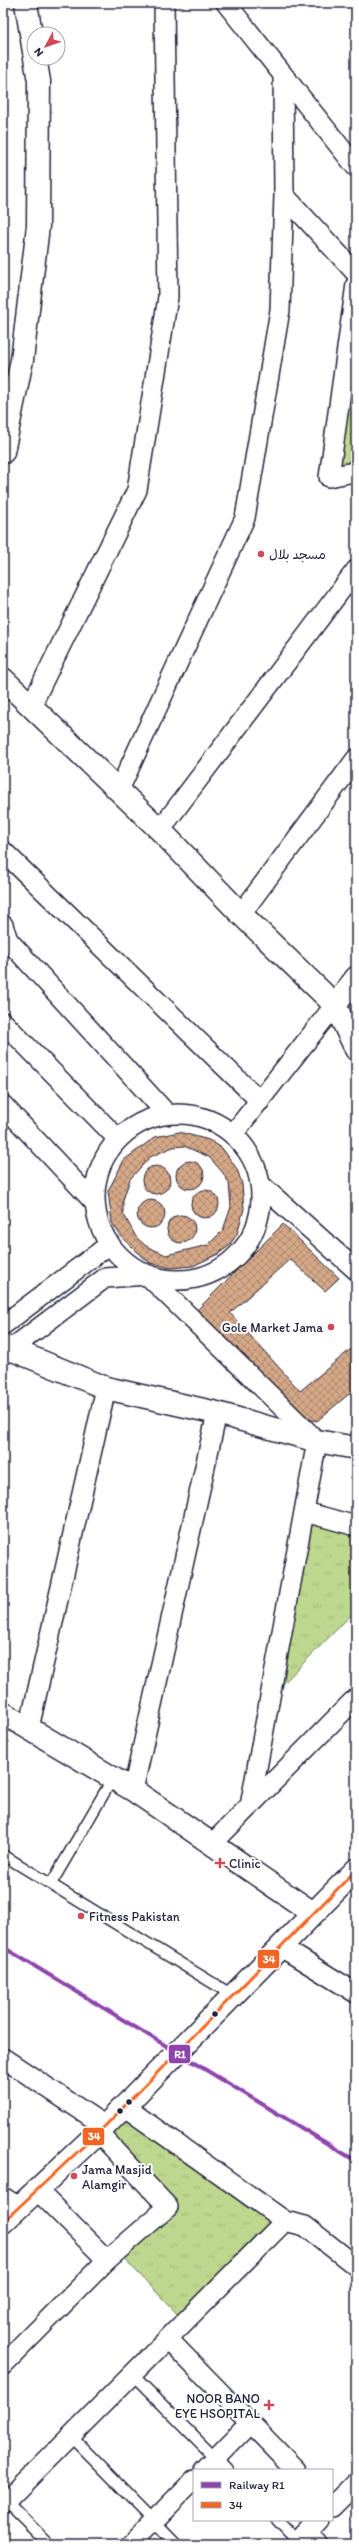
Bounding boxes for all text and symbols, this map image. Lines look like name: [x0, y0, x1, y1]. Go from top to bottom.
north arrow: [26, 26, 66, 66]
text: N: [31, 45, 46, 59]
place label: مسجد بلال: [269, 547, 326, 563]
marker: مسجد بلال: [256, 549, 266, 559]
place label: Gole Market Jama: [222, 1320, 323, 1335]
marker: Gole Market Jama: [326, 1322, 336, 1332]
place label: Clinic: [229, 1856, 261, 1871]
marker: Clinic: [214, 1857, 226, 1869]
place label: Fitness Pakistan: [89, 1909, 180, 1924]
marker: Fitness Pakistan: [76, 1911, 86, 1921]
line badge: 34: [257, 1949, 280, 1969]
text: 34: [263, 1953, 276, 1966]
unlabelled marker: [210, 2009, 220, 2019]
line badge: R1: [168, 2044, 191, 2064]
text: R1: [174, 2048, 187, 2061]
unlabelled marker: [124, 2097, 134, 2107]
unlabelled marker: [115, 2106, 125, 2116]
line badge: 34: [82, 2127, 105, 2146]
text: 34: [88, 2130, 101, 2143]
place label: Jama Masjid Alamgir: [82, 2162, 152, 2192]
marker: Jama Masjid Alamgir: [69, 2171, 79, 2181]
place label: NOOR BANO EYE HSOPITAL: [175, 2391, 260, 2421]
marker: NOOR BANO EYE HSOPITAL: [263, 2399, 275, 2411]
legend: [193, 2469, 333, 2521]
text: Railway R1: [229, 2478, 285, 2492]
text: 34: [229, 2498, 243, 2512]

